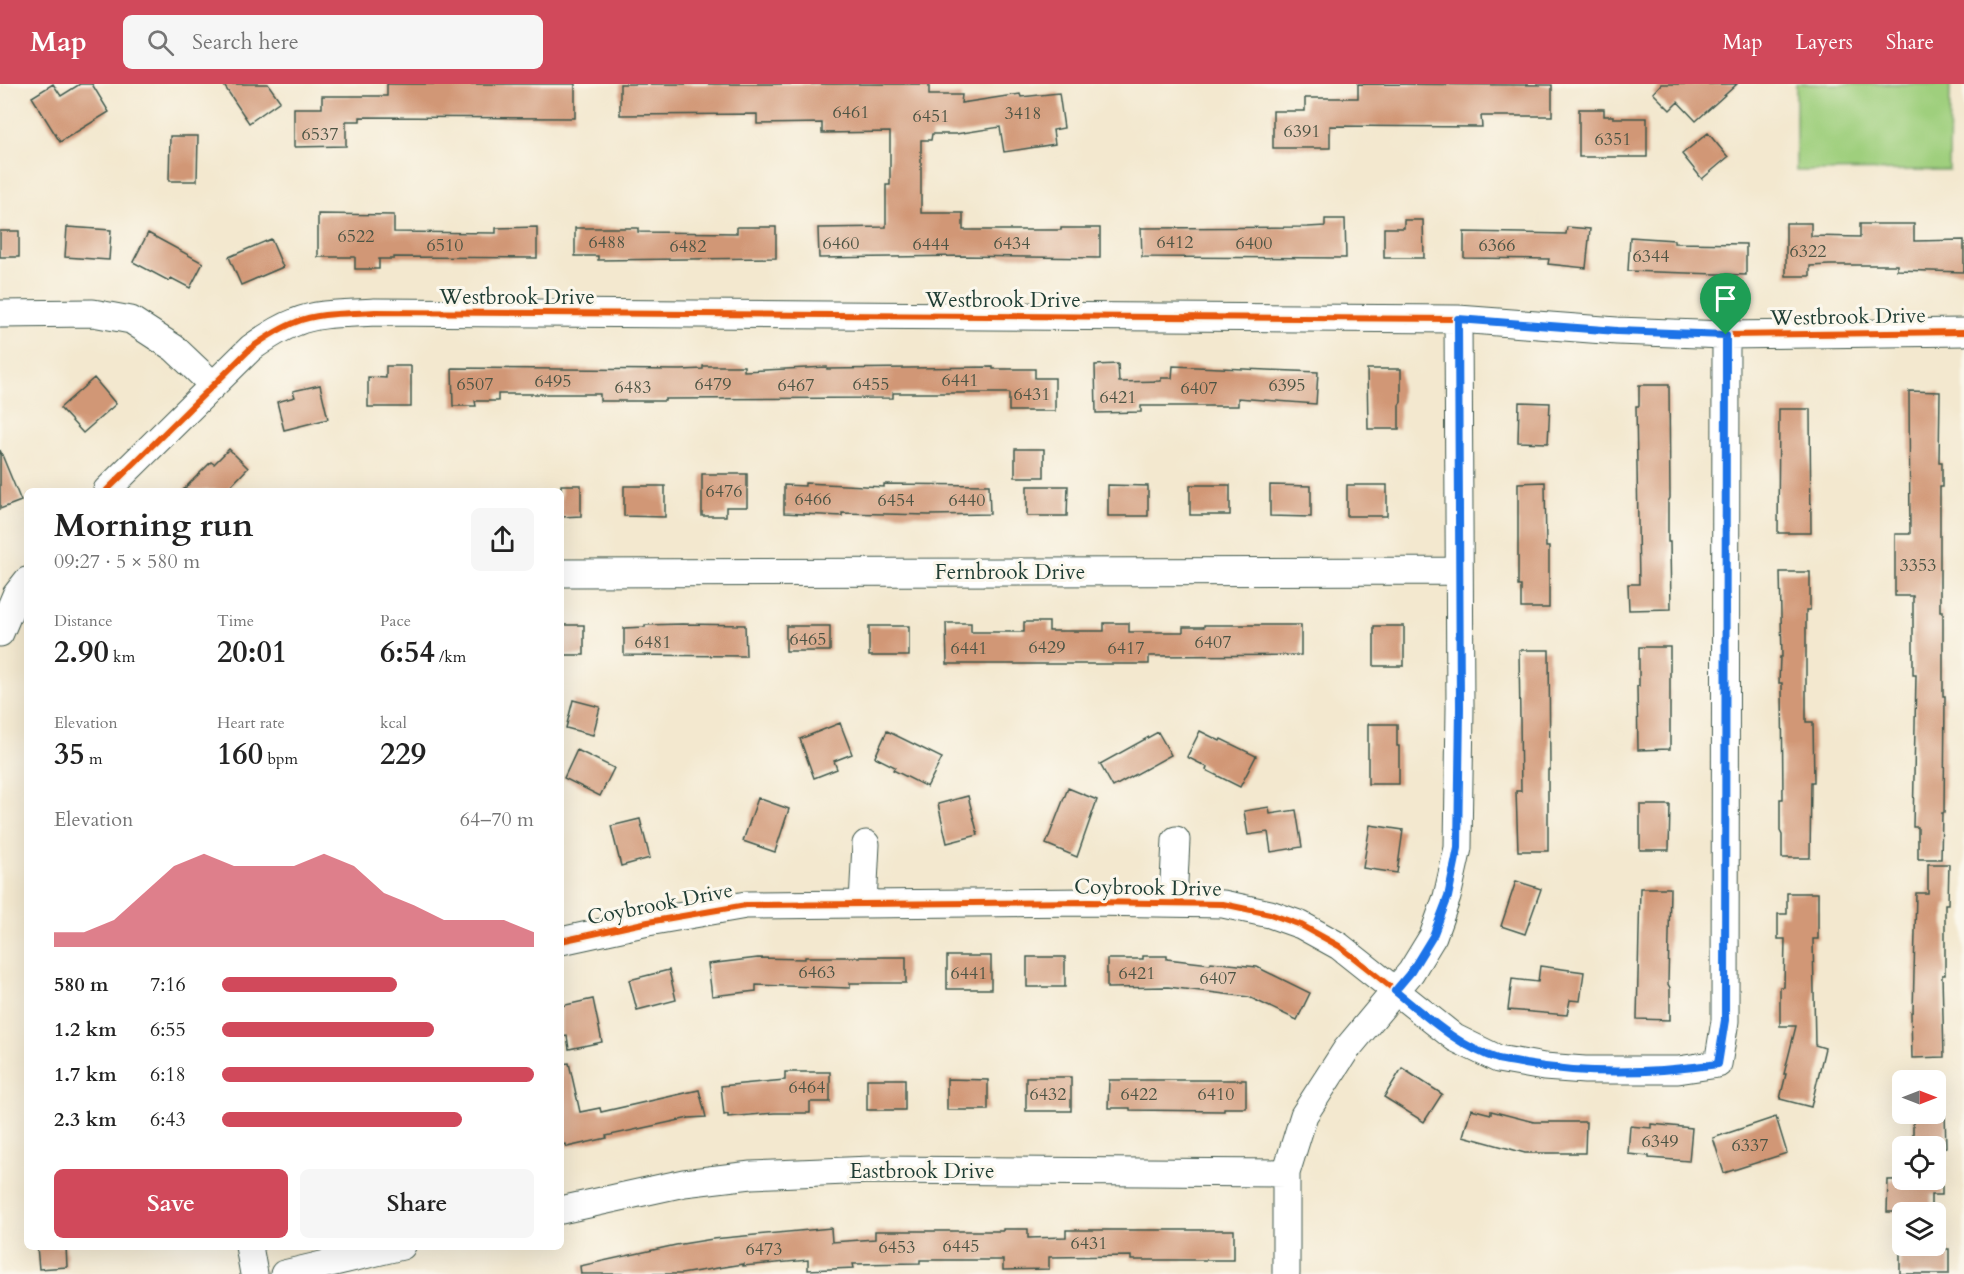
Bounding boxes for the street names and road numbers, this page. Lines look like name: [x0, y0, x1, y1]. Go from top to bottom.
street label: Westbrook Drive: [438, 283, 595, 312]
street label: Westbrook Drive: [924, 286, 1081, 315]
street label: Westbrook Drive: [1769, 301, 1926, 333]
street label: Fernbrook Drive: [935, 558, 1085, 587]
street label: Coybrook Drive: [1074, 872, 1222, 904]
street label: Coybrook Drive: [585, 876, 735, 932]
street label: Eastbrook Drive: [850, 1157, 995, 1186]

